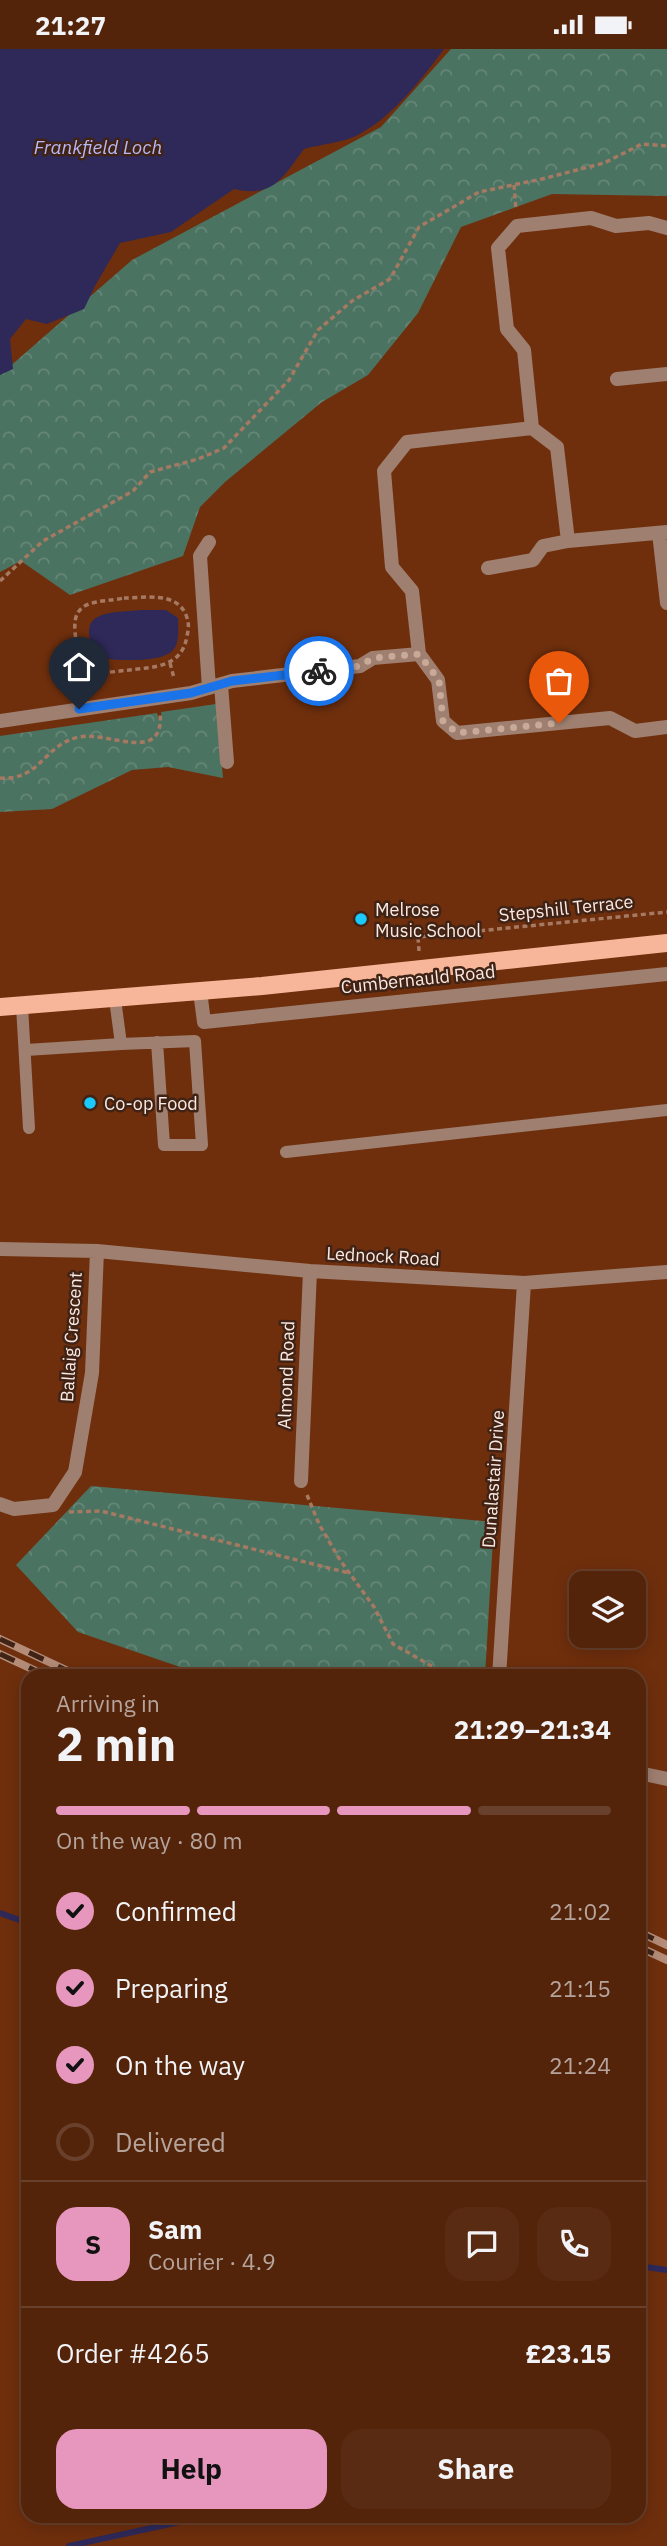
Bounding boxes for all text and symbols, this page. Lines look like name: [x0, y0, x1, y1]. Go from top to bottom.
text: 21:27: [35, 8, 106, 42]
water label: Frankfield Loch: [34, 135, 162, 159]
courier: [284, 636, 354, 706]
pin: [49, 637, 109, 709]
icon: home: [60, 648, 98, 686]
pin: [529, 651, 589, 723]
icon: bike: [300, 652, 338, 690]
icon: bag: [540, 662, 578, 700]
street label: Stepshill Terrace: [498, 889, 634, 926]
place label: Melrose Music School: [375, 898, 481, 942]
marker: Melrose Music School: [353, 911, 369, 927]
street label: Cumbernauld Road: [340, 959, 496, 999]
place label: Co-op Food: [104, 1092, 198, 1115]
marker: Co-op Food: [82, 1095, 98, 1111]
street label: Lednock Road: [326, 1242, 440, 1270]
street label: Ballaig Crescent: [55, 1271, 87, 1403]
street label: Almond Road: [273, 1320, 299, 1430]
street label: Dunalastair Drive: [477, 1409, 509, 1549]
map controls: [569, 1571, 646, 1648]
button: layers: [569, 1571, 646, 1648]
text: Arriving in: [56, 1688, 160, 1718]
text: 21:29–21:34: [454, 1712, 611, 1746]
text: 2 min: [56, 1714, 176, 1774]
text: On the way · 80 m: [56, 1825, 243, 1855]
icon: check: [56, 1892, 94, 1930]
text: Confirmed: [115, 1894, 237, 1928]
text: 21:02: [549, 1896, 611, 1926]
icon: check: [56, 1969, 94, 2007]
text: Preparing: [115, 1971, 228, 2005]
text: 21:15: [549, 1973, 611, 2003]
icon: check: [56, 2046, 94, 2084]
text: On the way: [115, 2048, 245, 2082]
text: 21:24: [549, 2050, 611, 2080]
text: Delivered: [115, 2125, 226, 2159]
button: chat: [445, 2207, 519, 2281]
button: phone: [537, 2207, 611, 2281]
text: Sam: [148, 2212, 202, 2246]
text: S: [85, 2227, 101, 2261]
text: Courier · 4.9: [148, 2246, 276, 2276]
text: Order #4265: [56, 2336, 210, 2370]
text: £23.15: [525, 2336, 611, 2370]
button: Help: [56, 2429, 327, 2509]
button: Share: [341, 2429, 611, 2509]

